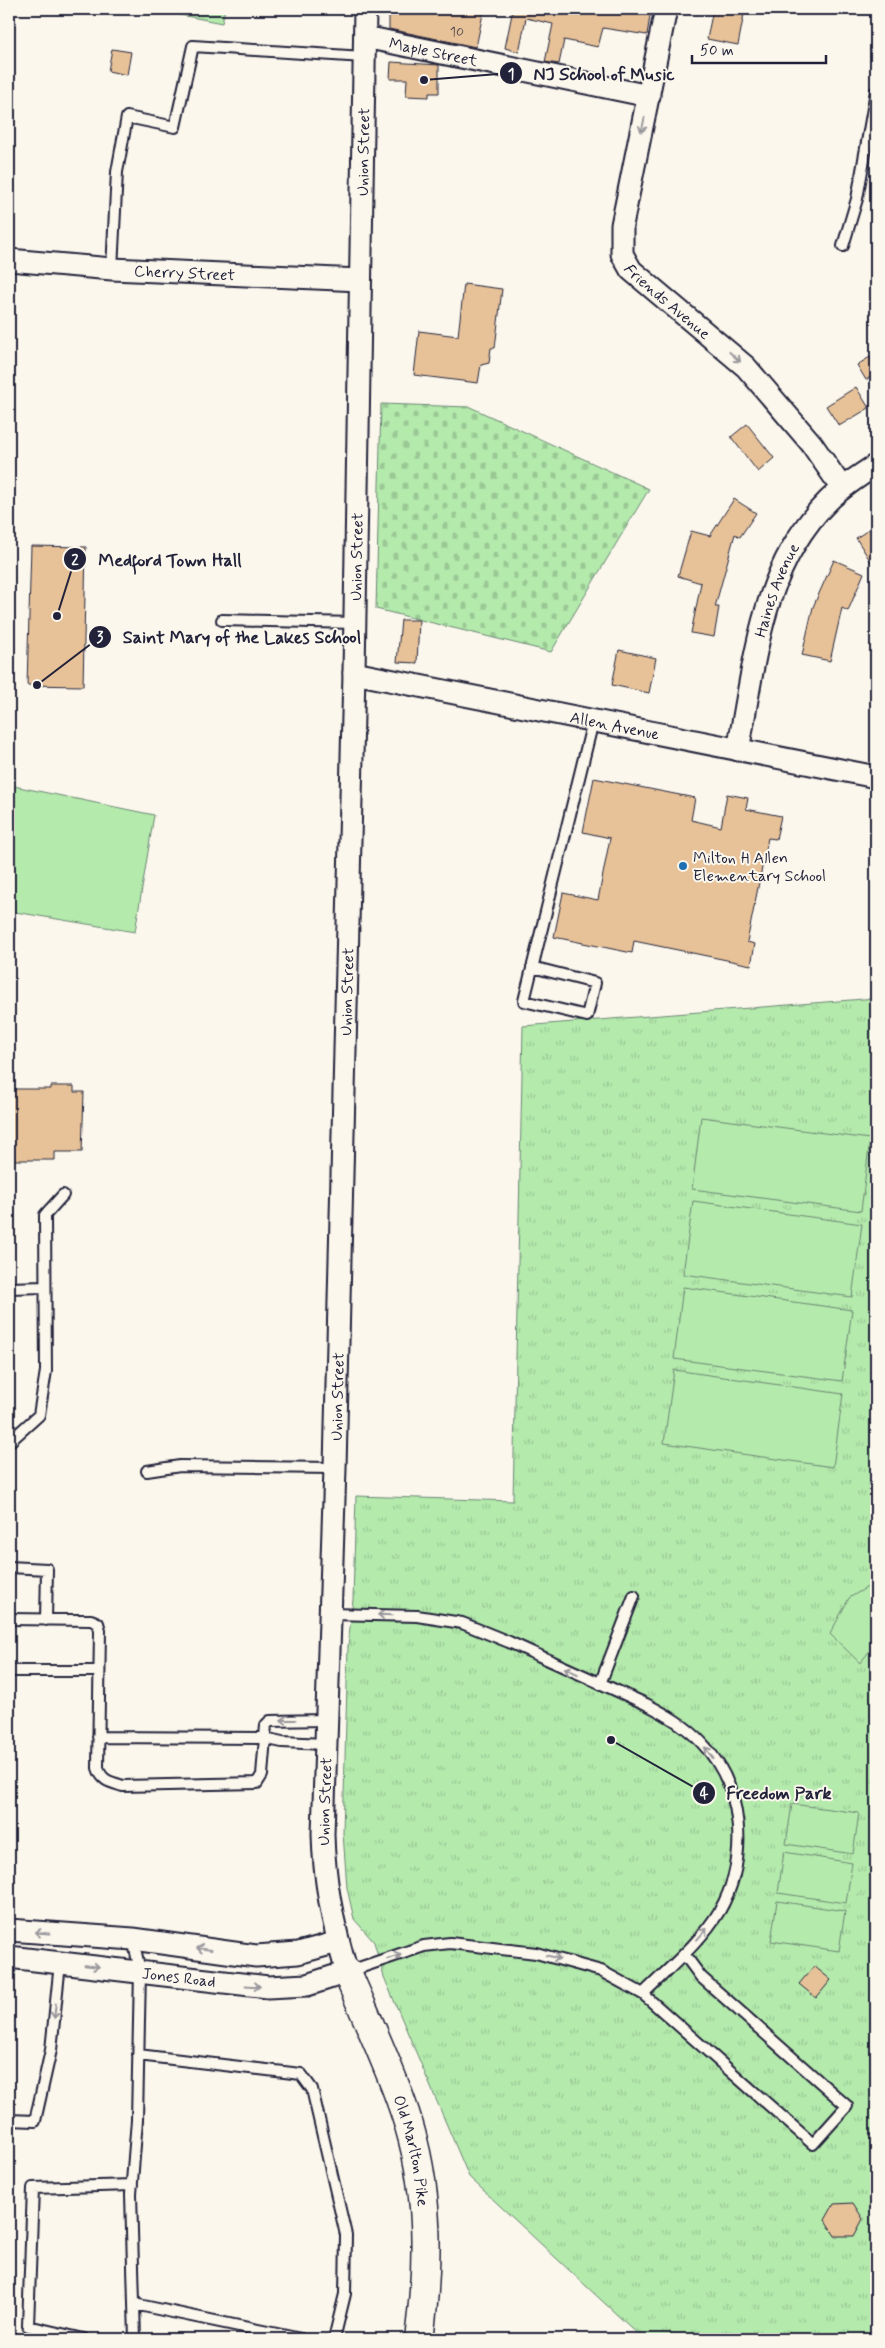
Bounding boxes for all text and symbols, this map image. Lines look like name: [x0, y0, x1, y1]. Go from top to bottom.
house number: 10: [450, 23, 464, 41]
scale bar: [692, 32, 826, 64]
street label: Maple Street: [387, 33, 480, 72]
text: 50 m: [700, 41, 734, 61]
callout: NJ School of Music: [498, 57, 684, 90]
text: NJ School of Music: [533, 63, 675, 87]
text: 1: [508, 65, 514, 85]
street label: Union Street: [353, 107, 375, 196]
one-way arrow: [638, 117, 647, 133]
street label: Cherry Street: [134, 261, 236, 286]
street label: Friends Avenue: [618, 261, 714, 345]
one-way arrow: [728, 351, 741, 363]
street label: Union Street: [346, 512, 369, 601]
street label: Haines Avenue: [751, 539, 805, 640]
callout: Medford Town Hall: [62, 543, 252, 576]
text: Medford Town Hall: [98, 549, 242, 575]
text: 2: [71, 551, 79, 571]
callout: Saint Mary of the Lakes School: [87, 621, 371, 654]
text: Saint Mary of the Lakes School: [123, 626, 361, 650]
text: 3: [97, 628, 104, 648]
street label: Allen Avenue: [568, 707, 661, 746]
place label: Milton H Allen Elementary School: [693, 848, 826, 887]
marker: Milton H Allen Elementary School: [677, 860, 689, 872]
street label: Union Street: [336, 947, 359, 1036]
street label: Union Street: [327, 1352, 350, 1441]
one-way arrow: [377, 1611, 393, 1620]
one-way arrow: [564, 1665, 579, 1675]
one-way arrow: [280, 1715, 296, 1725]
one-way arrow: [704, 1746, 715, 1759]
street label: Union Street: [314, 1756, 338, 1846]
callout: Freedom Park: [692, 1777, 841, 1810]
text: Freedom Park: [726, 1782, 832, 1806]
text: 4: [700, 1784, 709, 1804]
one-way arrow: [34, 1928, 50, 1937]
one-way arrow: [696, 1928, 707, 1941]
one-way arrow: [196, 1944, 212, 1954]
one-way arrow: [385, 1952, 401, 1961]
one-way arrow: [544, 1953, 560, 1963]
one-way arrow: [84, 1961, 100, 1971]
street label: Jones Road: [141, 1963, 217, 1993]
one-way arrow: [245, 1981, 261, 1990]
one-way arrow: [50, 2003, 60, 2019]
street label: Old Marlton Pike: [388, 2093, 433, 2208]

